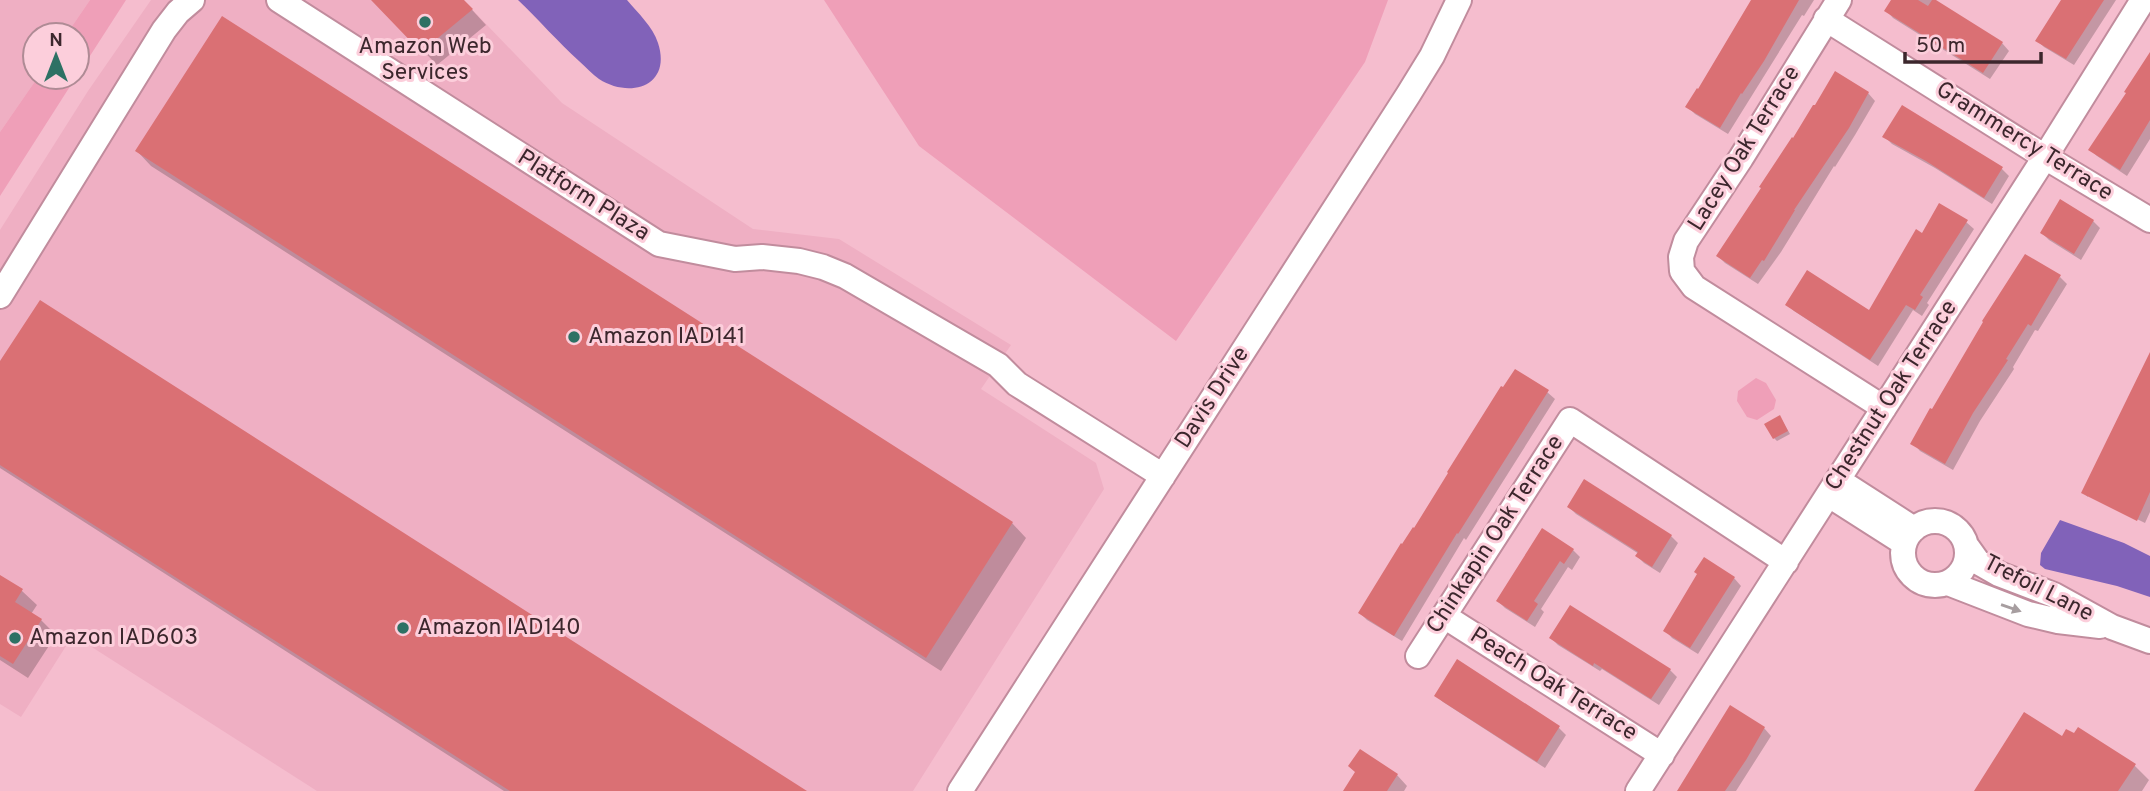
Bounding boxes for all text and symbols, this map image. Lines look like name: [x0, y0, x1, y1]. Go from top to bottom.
marker: Amazon Web Services: [417, 14, 433, 30]
north arrow: [21, 21, 91, 91]
scale bar: [1905, 21, 2042, 65]
text: N: [49, 29, 63, 53]
place label: Amazon Web Services: [358, 33, 492, 88]
text: 50 m: [1916, 33, 1965, 60]
street label: Lacey Oak Terrace: [1683, 61, 1807, 237]
street label: Grammercy Terrace: [1930, 76, 2118, 208]
street label: Platform Plaza: [511, 144, 655, 248]
street label: Chestnut Oak Terrace: [1819, 295, 1965, 497]
place label: Amazon IAD141: [588, 323, 746, 352]
marker: Amazon IAD141: [566, 329, 582, 345]
street label: Davis Drive: [1169, 342, 1257, 454]
street label: Chinkapin Oak Terrace: [1421, 430, 1571, 640]
street label: Trefoil Lane: [1978, 549, 2098, 629]
one-way arrow: [2001, 603, 2022, 614]
place label: Amazon IAD140: [417, 614, 581, 643]
marker: Amazon IAD140: [395, 620, 411, 636]
street label: Peach Oak Terrace: [1464, 622, 1642, 748]
place label: Amazon IAD603: [29, 624, 198, 653]
marker: Amazon IAD603: [7, 630, 23, 646]

